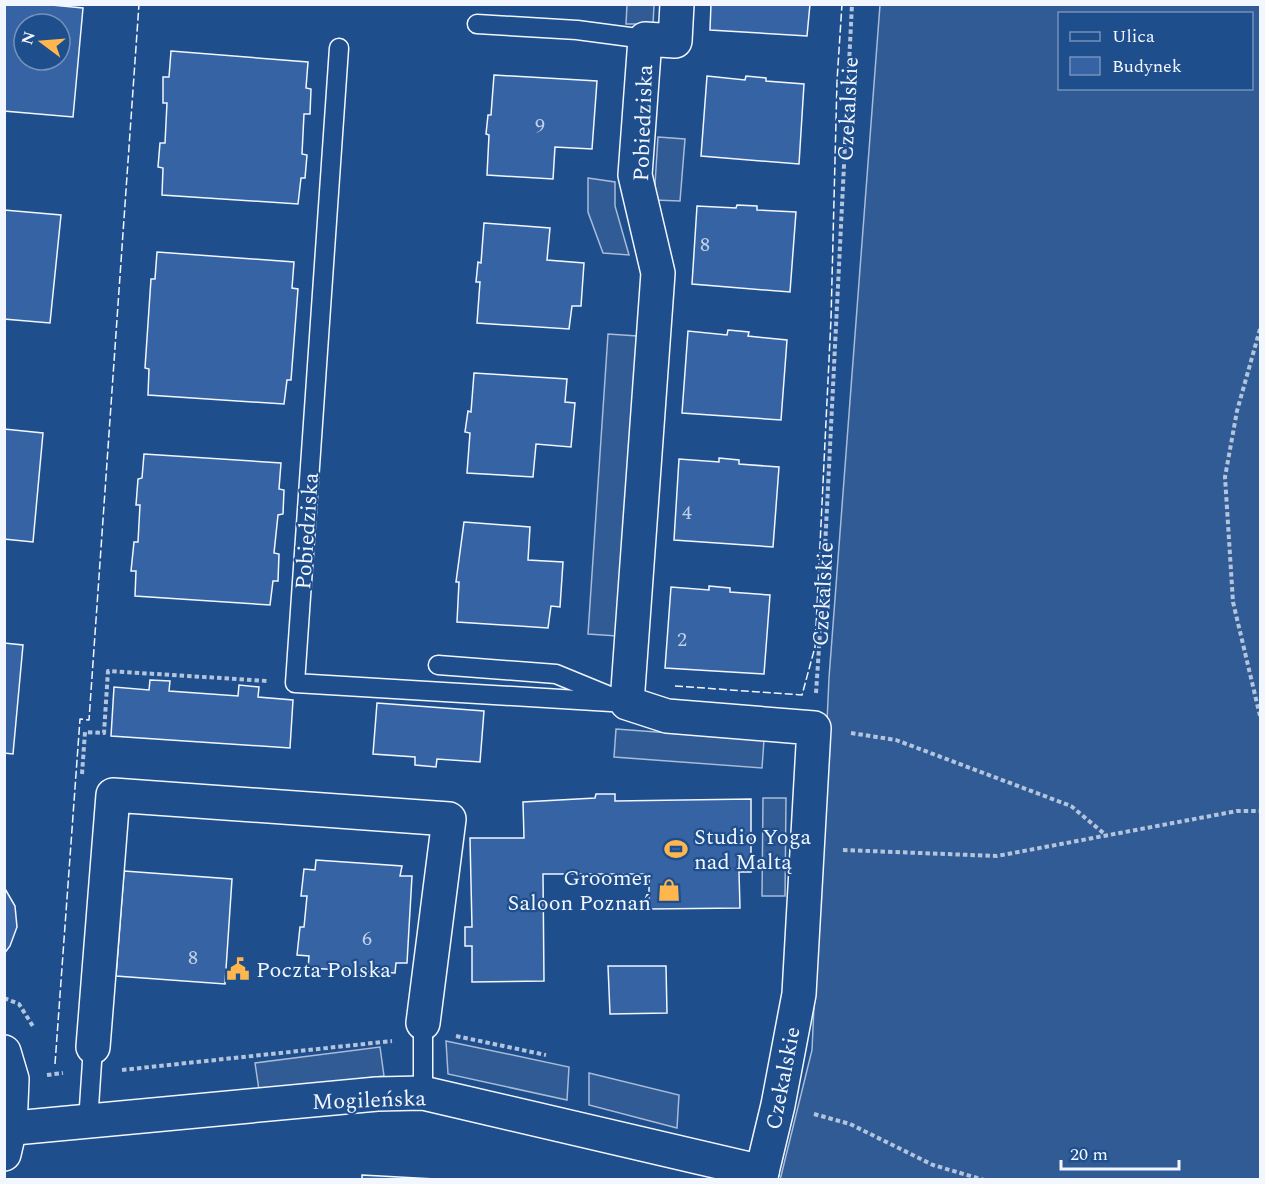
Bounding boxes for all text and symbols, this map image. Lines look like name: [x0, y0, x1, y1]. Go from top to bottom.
north arrow: [12, 12, 72, 72]
legend: [1058, 12, 1253, 90]
text: Ulica: [1112, 23, 1155, 50]
text: N: [15, 29, 42, 48]
text: Budynek: [1112, 53, 1182, 80]
street label: Czekalskie: [829, 56, 868, 162]
street label: Pobiedziska: [625, 64, 662, 182]
house number: 9: [535, 111, 545, 141]
house number: 8: [700, 230, 710, 260]
street label: Pobiedziska: [287, 471, 328, 591]
house number: 4: [682, 498, 692, 528]
street label: Czekalskie: [804, 541, 843, 647]
house number: 2: [677, 625, 687, 655]
place label: Studio Yoga nad Maltą: [694, 821, 812, 879]
sports icon: Studio Yoga nad Maltą: [663, 836, 689, 862]
place label: Groomer Saloon Poznań: [507, 862, 651, 920]
shop icon: Groomer Saloon Poznań: [656, 877, 682, 903]
house number: 6: [362, 924, 372, 954]
house number: 8: [188, 943, 198, 973]
place label: Poczta Polska: [256, 954, 391, 987]
public building icon: Poczta Polska: [225, 956, 251, 982]
street label: Czekalskie: [757, 1024, 810, 1133]
street label: Mogileńska: [312, 1082, 427, 1119]
scale bar: [1061, 1133, 1180, 1171]
text: 20 m: [1070, 1141, 1108, 1168]

